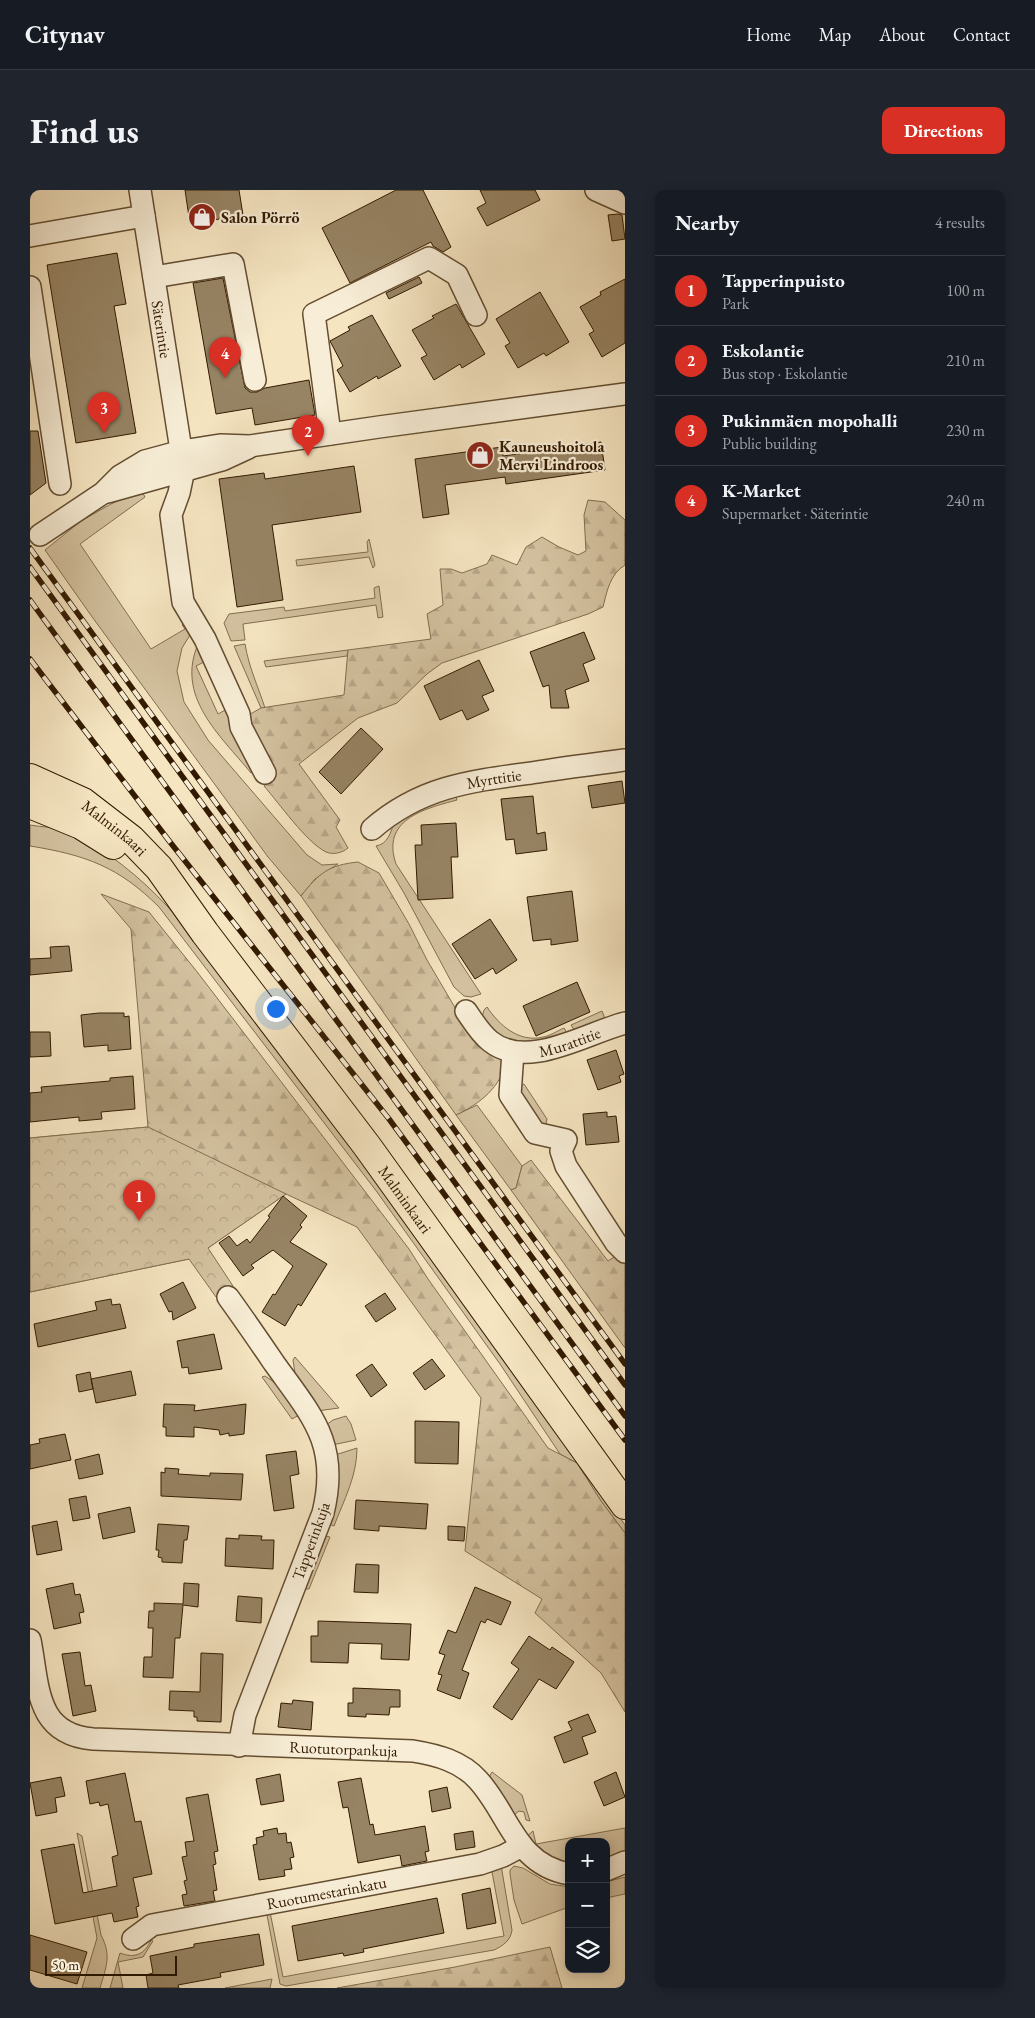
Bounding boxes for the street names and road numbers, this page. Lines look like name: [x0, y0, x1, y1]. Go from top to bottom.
street label: Säterintie: [147, 299, 177, 360]
street label: Myrttitie: [464, 764, 523, 793]
street label: Malminkaari: [78, 795, 152, 860]
street label: Murattitie: [537, 1022, 603, 1062]
street label: Malminkaari: [374, 1161, 437, 1237]
street label: Tapperinkuja: [287, 1498, 335, 1583]
street label: Ruotutorpankuja: [289, 1736, 399, 1761]
street label: Ruotumestarinkatu: [265, 1871, 389, 1914]

